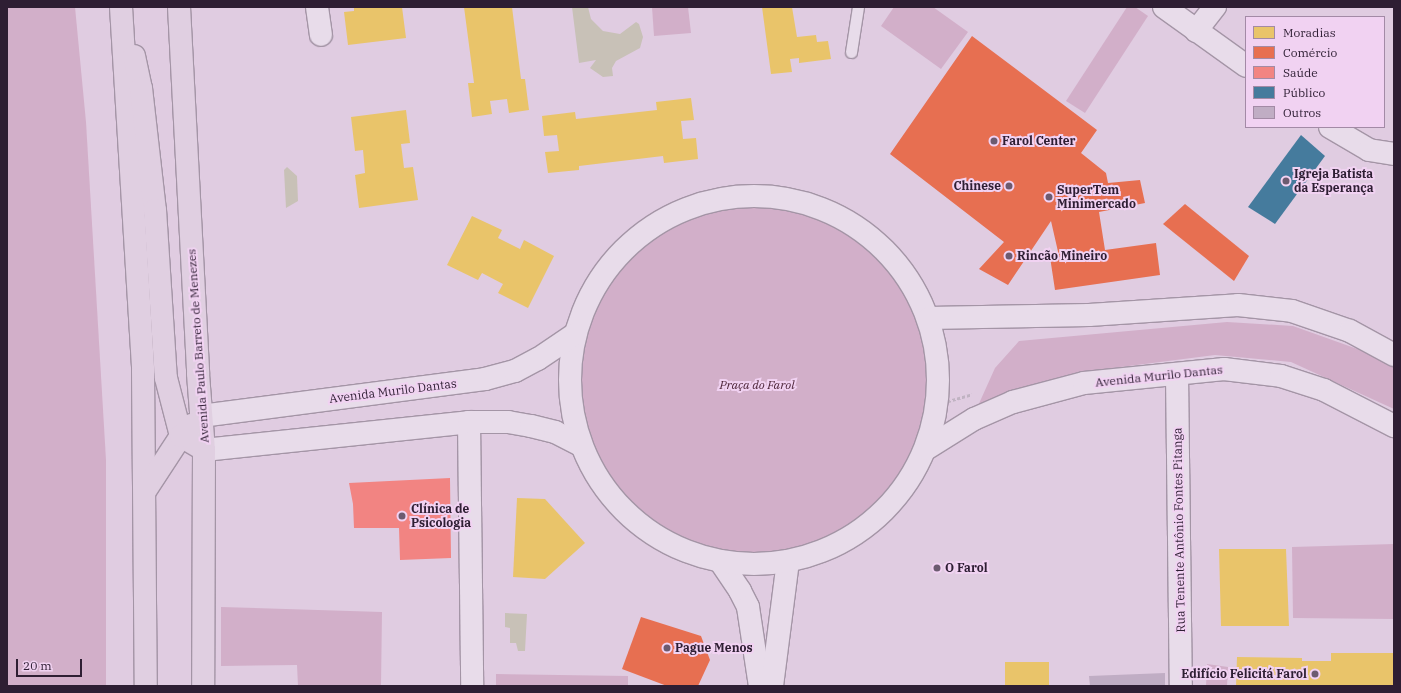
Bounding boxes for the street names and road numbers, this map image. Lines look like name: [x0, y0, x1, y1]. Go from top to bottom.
street label: Avenida Paulo Barreto de Menezes: [184, 249, 212, 443]
street label: Avenida Murilo Dantas: [1094, 362, 1224, 390]
street label: Avenida Murilo Dantas: [328, 376, 458, 406]
street label: Rua Tenente Antônio Fontes Pitanga: [1170, 427, 1188, 633]

